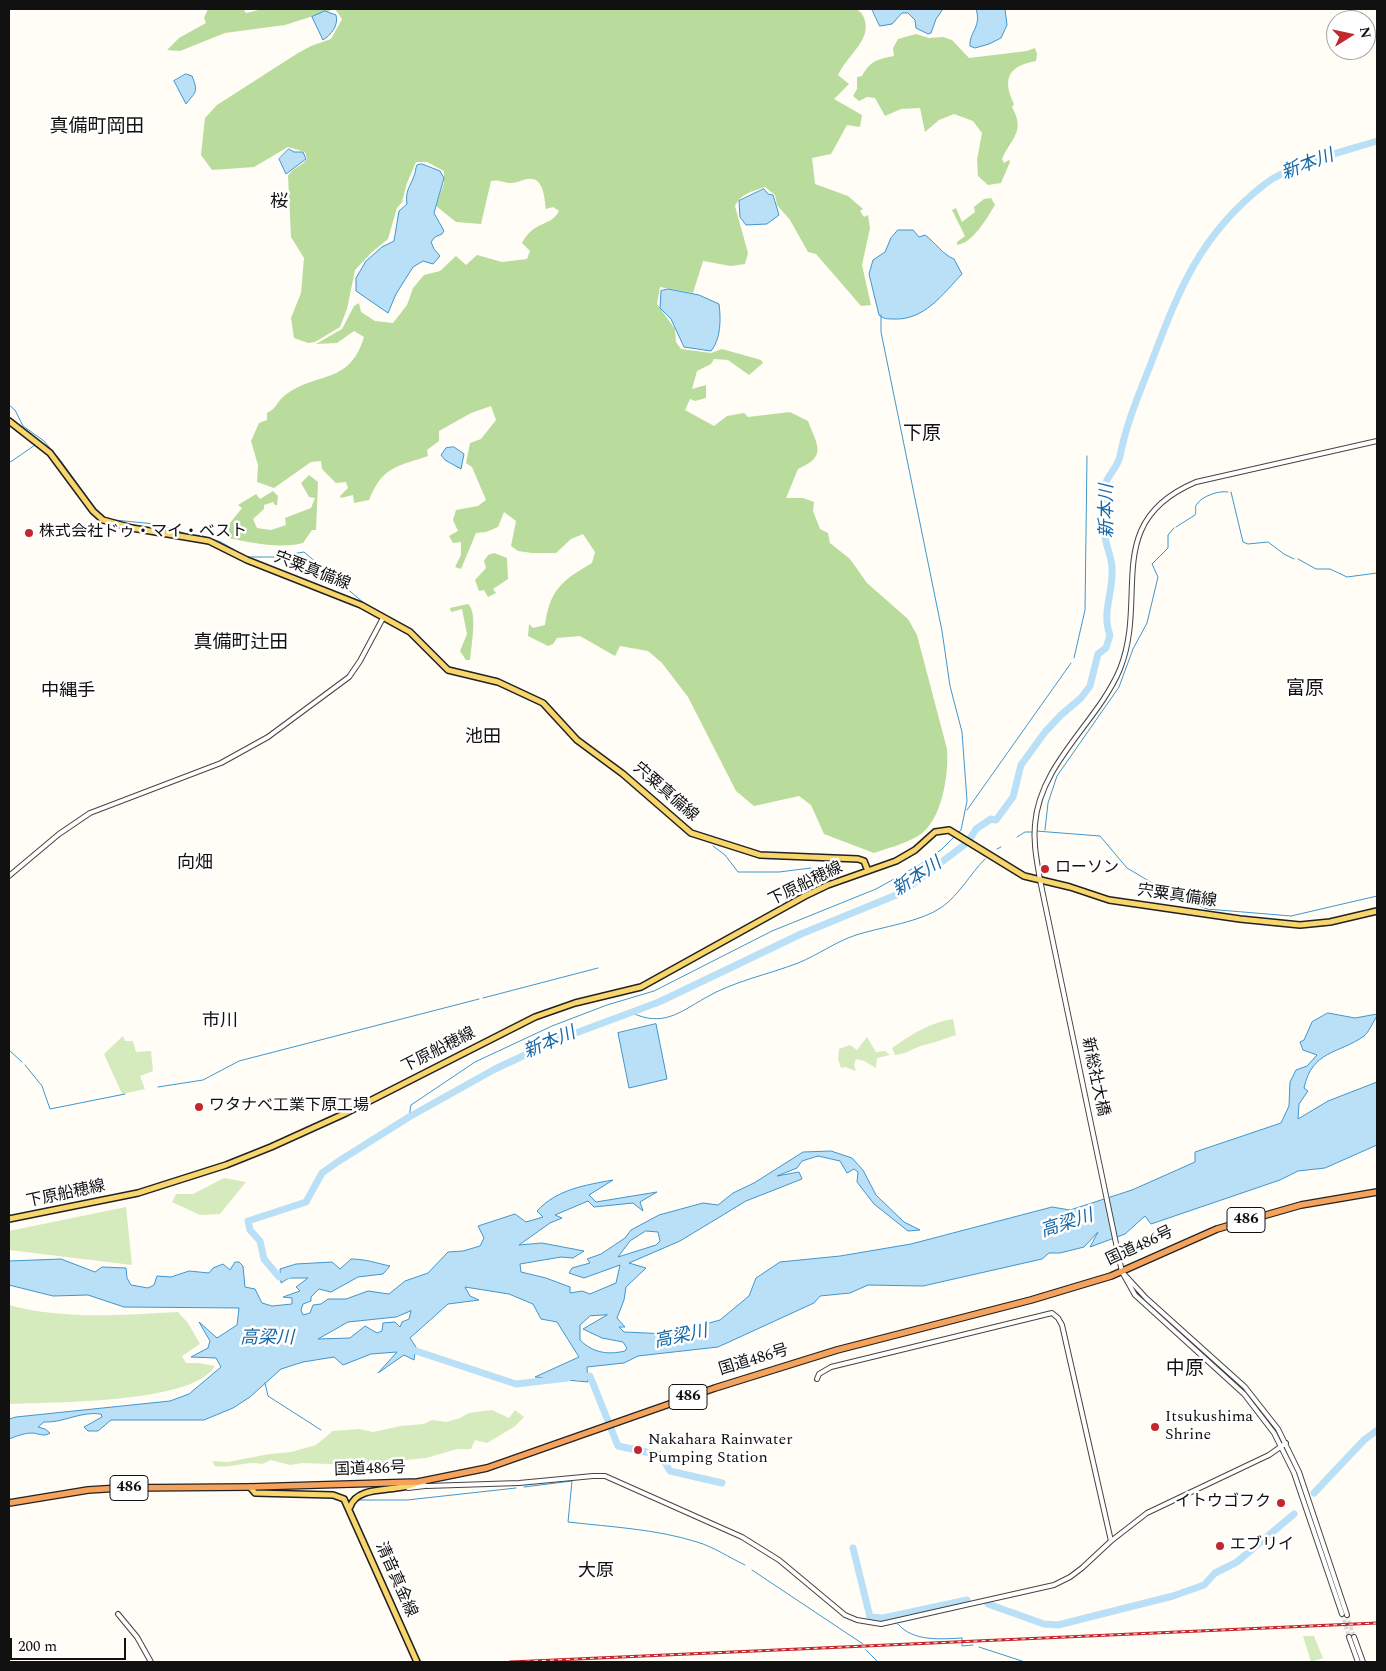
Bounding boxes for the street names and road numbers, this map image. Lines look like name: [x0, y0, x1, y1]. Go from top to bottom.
street label: 宍粟真備線: [271, 549, 353, 595]
street label: 宍粟真備線: [629, 760, 701, 826]
street label: 下原船穂線: [766, 859, 846, 911]
street label: 宍粟真備線: [1136, 882, 1218, 912]
street label: 下原船穂線: [399, 1024, 479, 1078]
street label: 新総社大橋: [1076, 1036, 1112, 1118]
street label: 下原船穂線: [25, 1177, 107, 1213]
road number: 486: [1227, 1208, 1265, 1232]
street label: 国道486号: [1103, 1223, 1177, 1271]
street label: 国道486号: [717, 1341, 791, 1381]
road number: 486: [669, 1384, 707, 1410]
street label: 国道486号: [334, 1459, 406, 1481]
road number: 486: [110, 1476, 148, 1500]
street label: 清音真金線: [370, 1540, 420, 1620]

